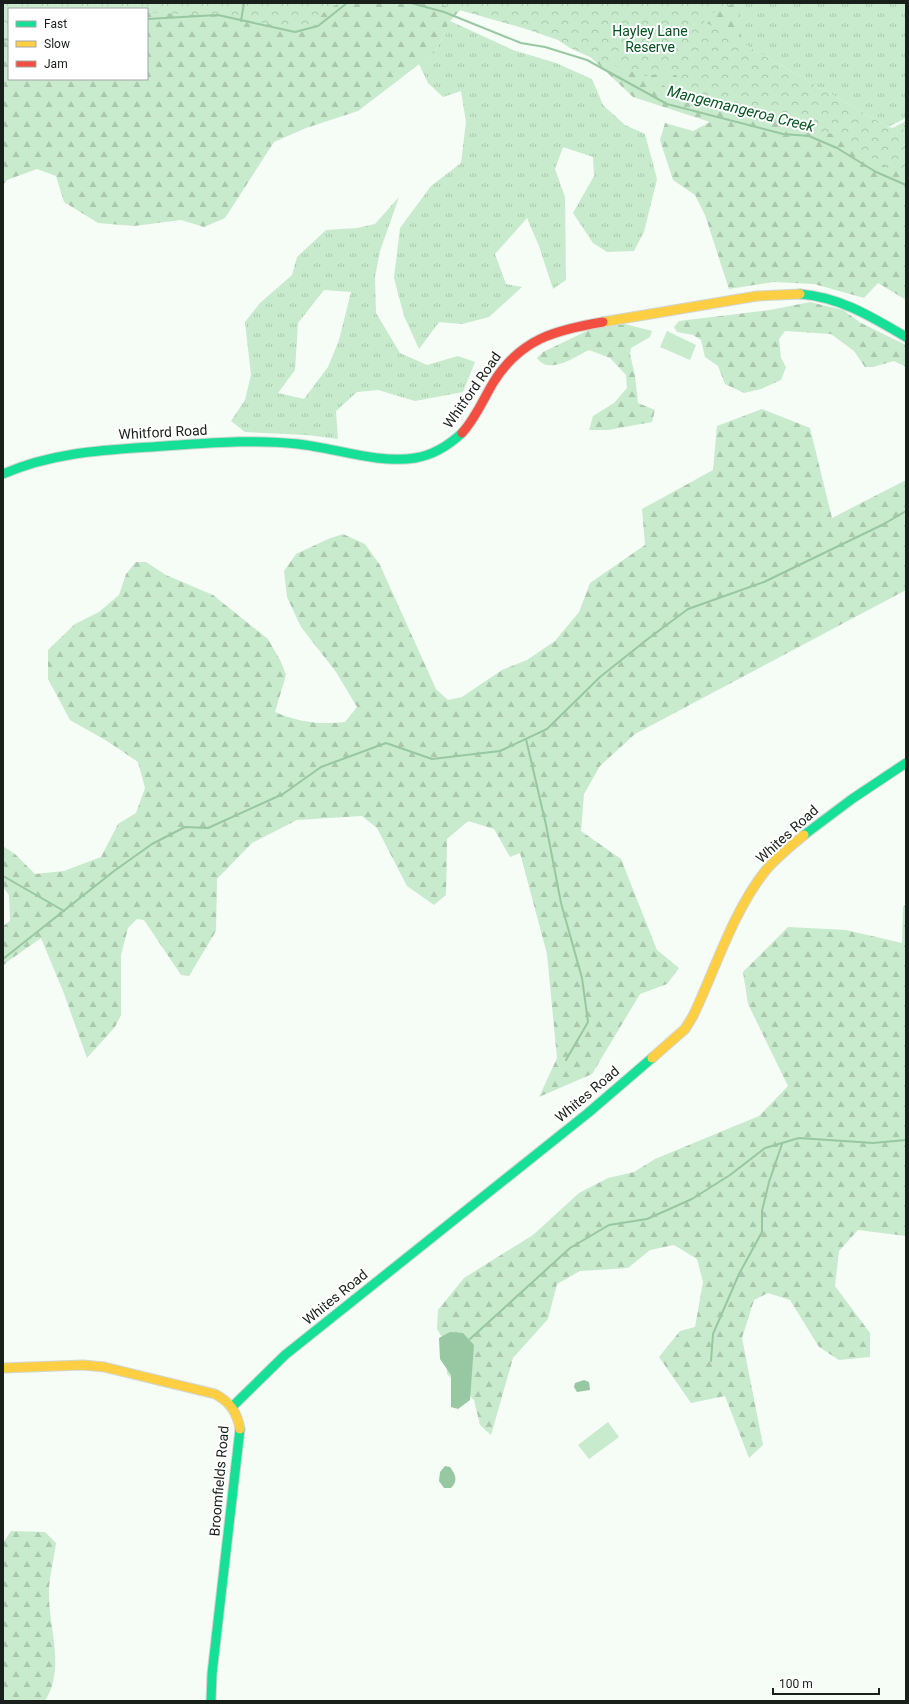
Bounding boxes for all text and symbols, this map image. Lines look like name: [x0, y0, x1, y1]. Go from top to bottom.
legend: [8, 8, 148, 80]
text: Fast: [44, 17, 67, 31]
park label: Hayley Lane Reserve: [612, 23, 688, 55]
text: Slow: [44, 37, 70, 51]
text: Jam: [44, 57, 68, 71]
water label: Mangemangeroa Creek: [666, 82, 817, 136]
street label: Whitford Road: [440, 349, 504, 431]
street label: Whitford Road: [118, 422, 208, 442]
street label: Whites Road: [753, 802, 821, 866]
street label: Whites Road: [552, 1063, 622, 1125]
street label: Whites Road: [300, 1266, 370, 1328]
street label: Broomfields Road: [206, 1425, 232, 1537]
scale bar: [773, 1670, 879, 1696]
text: 100 m: [779, 1677, 813, 1691]

